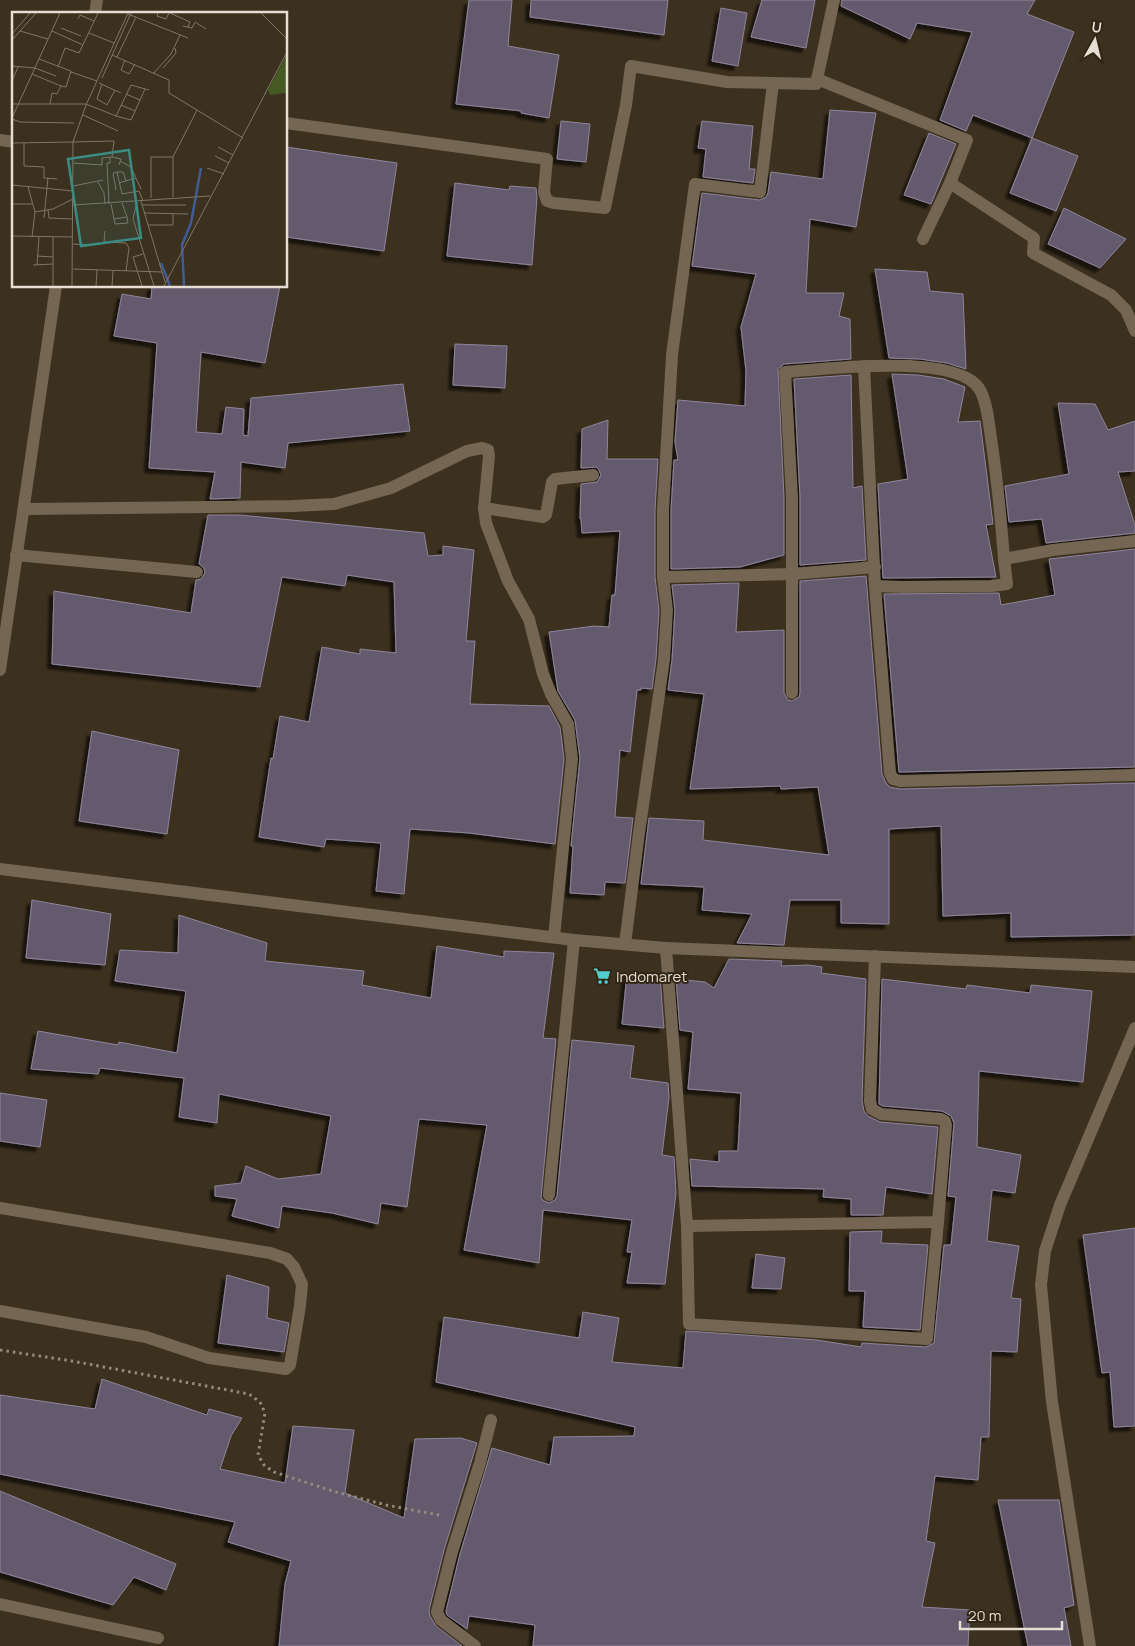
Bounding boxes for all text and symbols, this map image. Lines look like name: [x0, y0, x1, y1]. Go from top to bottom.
inset map: [12, 12, 288, 288]
north arrow: [1070, 15, 1120, 65]
text: U: [1091, 17, 1103, 37]
supermarket icon: Indomaret: [592, 966, 612, 986]
place label: Indomaret: [616, 966, 687, 987]
scale bar: [960, 1598, 1062, 1630]
text: 20 m: [968, 1605, 1001, 1626]

